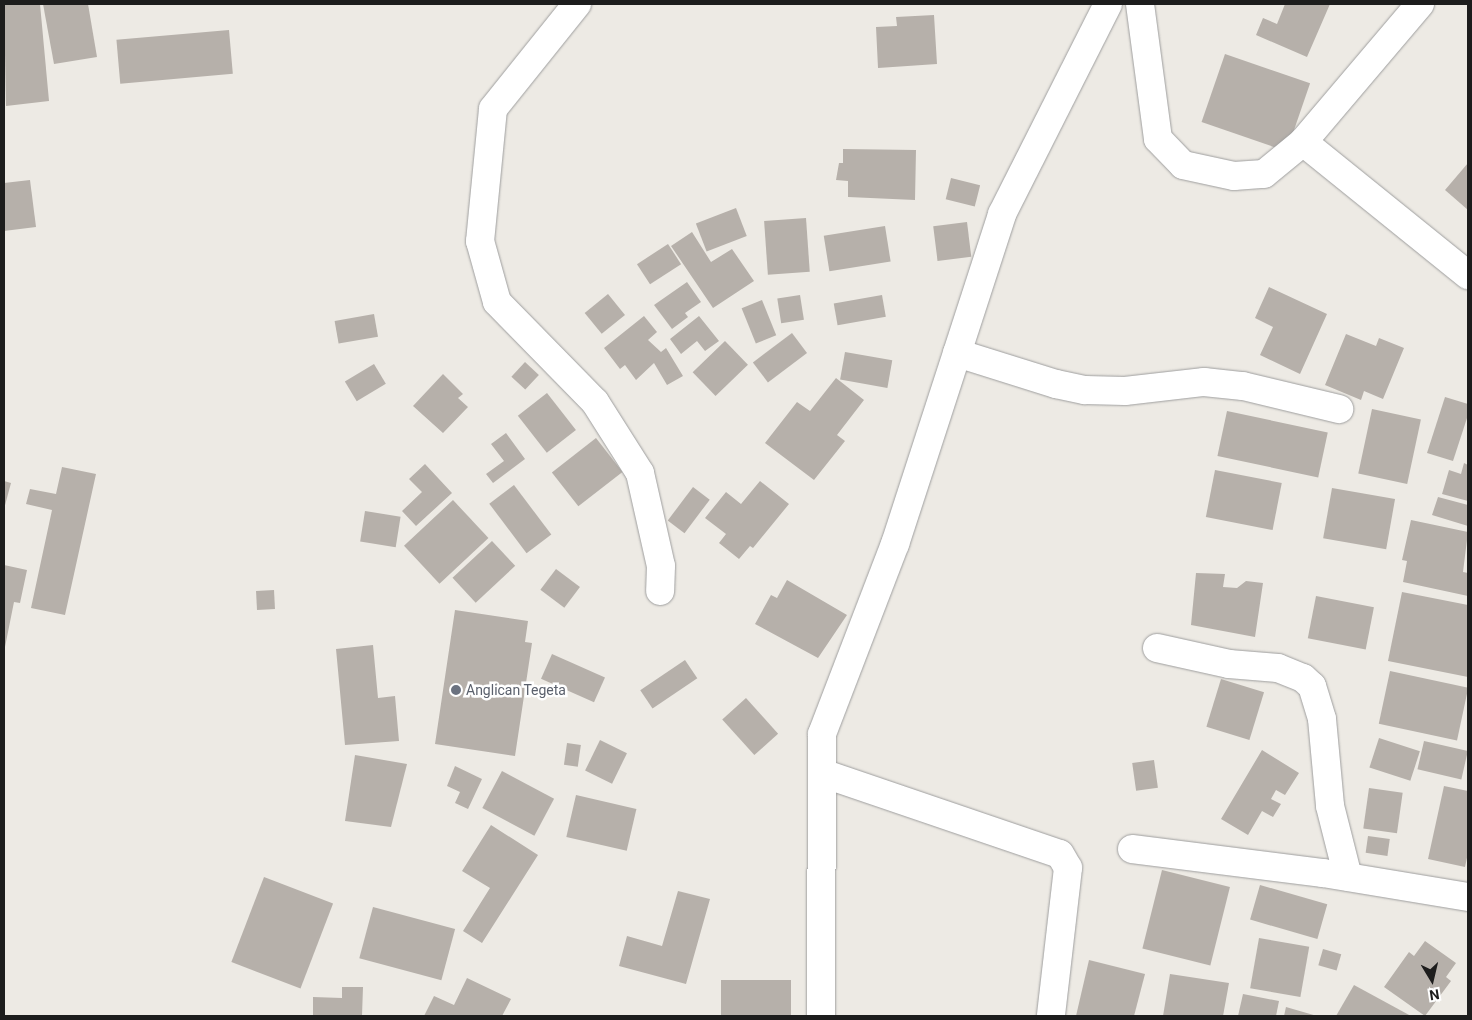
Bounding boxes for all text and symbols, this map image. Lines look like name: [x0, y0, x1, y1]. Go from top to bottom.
place label: Anglican Tegeta: [466, 682, 566, 698]
marker: Anglican Tegeta: [450, 684, 462, 696]
north arrow: [1407, 955, 1457, 1005]
text: N: [1428, 986, 1440, 1003]

